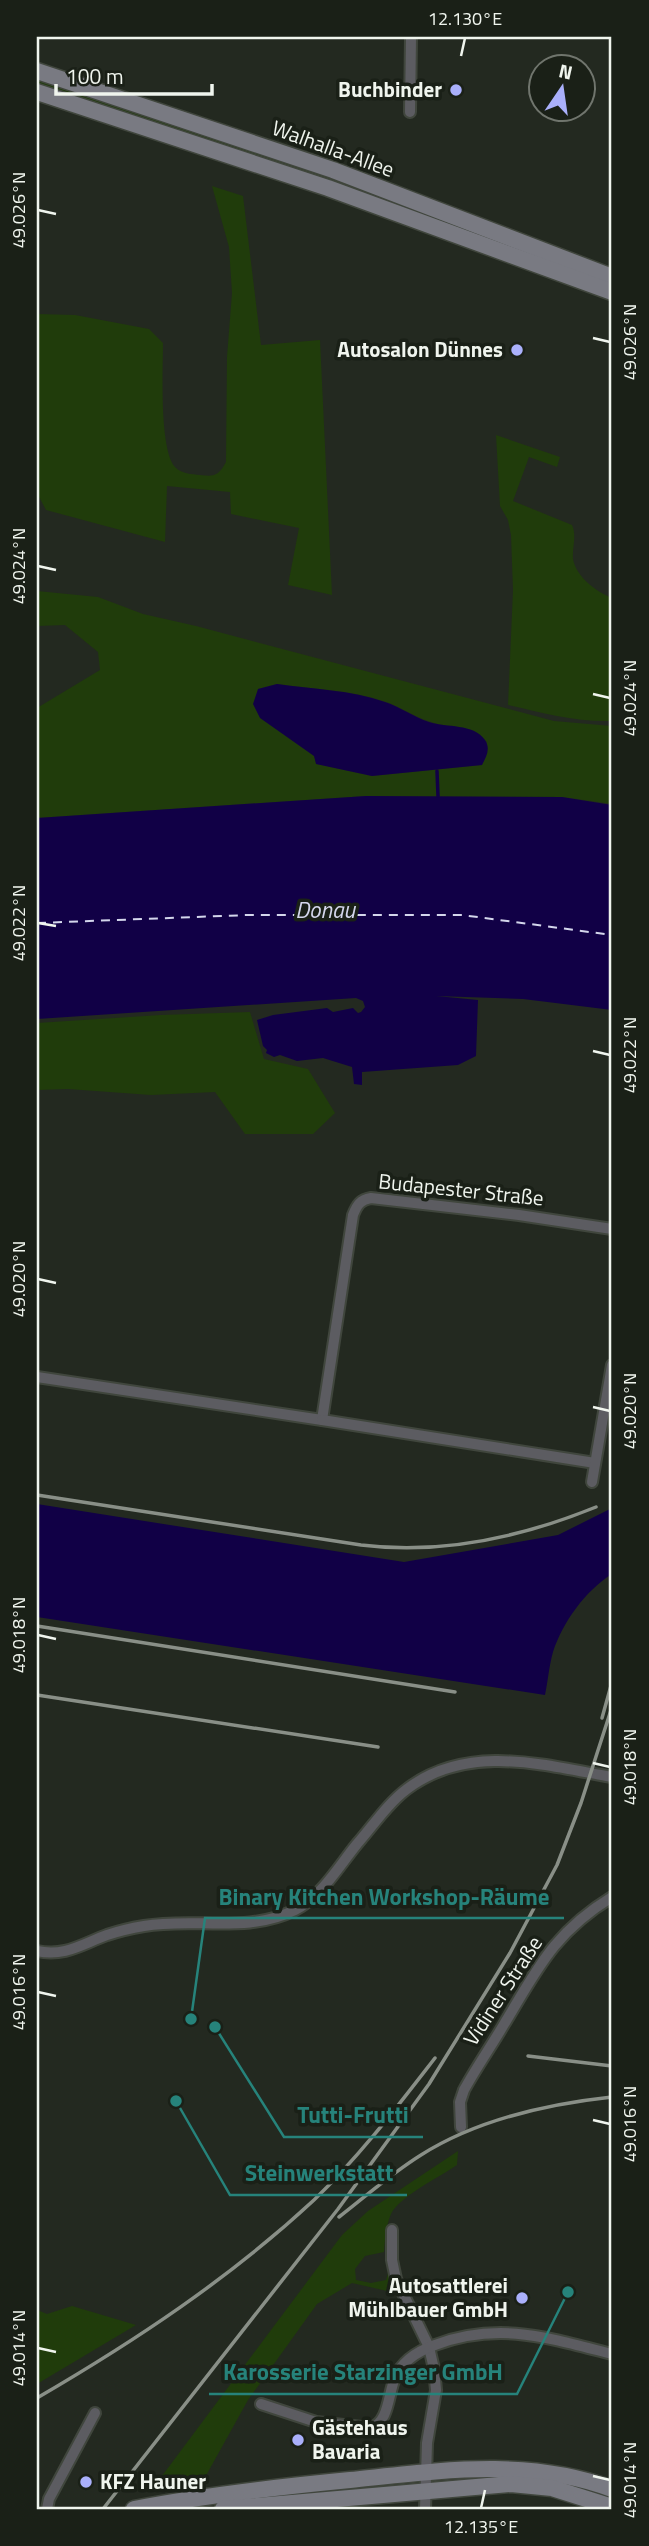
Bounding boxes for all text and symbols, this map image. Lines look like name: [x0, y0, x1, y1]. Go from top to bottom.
text: 12.130°E: [428, 5, 502, 32]
scale bar: [56, 52, 212, 96]
north arrow: [526, 52, 596, 122]
text: N: [556, 55, 576, 87]
text: 100 m: [66, 60, 123, 92]
place label: Buchbinder: [338, 73, 442, 105]
marker: Buchbinder: [448, 82, 464, 98]
street label: Walhalla-Allee: [268, 111, 399, 185]
text: 49.026°N: [5, 172, 32, 248]
text: 49.026°N: [616, 304, 643, 380]
place label: Autosalon Dünnes: [337, 333, 503, 365]
marker: Autosalon Dünnes: [509, 342, 525, 358]
text: 49.024°N: [5, 528, 32, 604]
text: 49.024°N: [616, 660, 643, 736]
text: 49.022°N: [5, 885, 32, 961]
water label: Donau: [295, 892, 356, 927]
text: 49.022°N: [616, 1017, 643, 1093]
street label: Budapester Straße: [377, 1164, 545, 1214]
text: 49.020°N: [5, 1241, 32, 1317]
text: 49.020°N: [616, 1373, 643, 1449]
text: 49.018°N: [5, 1597, 32, 1673]
text: 49.018°N: [616, 1729, 643, 1805]
callout: Binary Kitchen Workshop-Räume: [205, 1874, 564, 1918]
text: Binary Kitchen Workshop-Räume: [219, 1879, 549, 1914]
street label: Vidiner Straße: [455, 1929, 550, 2052]
text: 49.016°N: [5, 1954, 32, 2030]
text: 49.016°N: [616, 2086, 643, 2162]
callout: Tutti-Frutti: [284, 2093, 423, 2137]
text: Tutti-Frutti: [297, 2097, 409, 2132]
callout: Steinwerkstatt: [230, 2151, 407, 2195]
text: Steinwerkstatt: [245, 2155, 393, 2190]
place label: Autosattlerei Mühlbauer GmbH: [348, 2269, 508, 2325]
marker: Autosattlerei Mühlbauer GmbH: [514, 2290, 530, 2306]
text: 49.014°N: [5, 2310, 32, 2386]
callout: Karosserie Starzinger GmbH: [209, 2350, 517, 2394]
text: Karosserie Starzinger GmbH: [223, 2354, 503, 2389]
place label: Gästehaus Bavaria: [312, 2411, 408, 2467]
marker: Gästehaus Bavaria: [290, 2432, 306, 2448]
text: 49.014°N: [616, 2442, 643, 2518]
place label: KFZ Hauner: [100, 2465, 206, 2497]
marker: KFZ Hauner: [78, 2474, 94, 2490]
text: 12.135°E: [444, 2513, 518, 2540]

